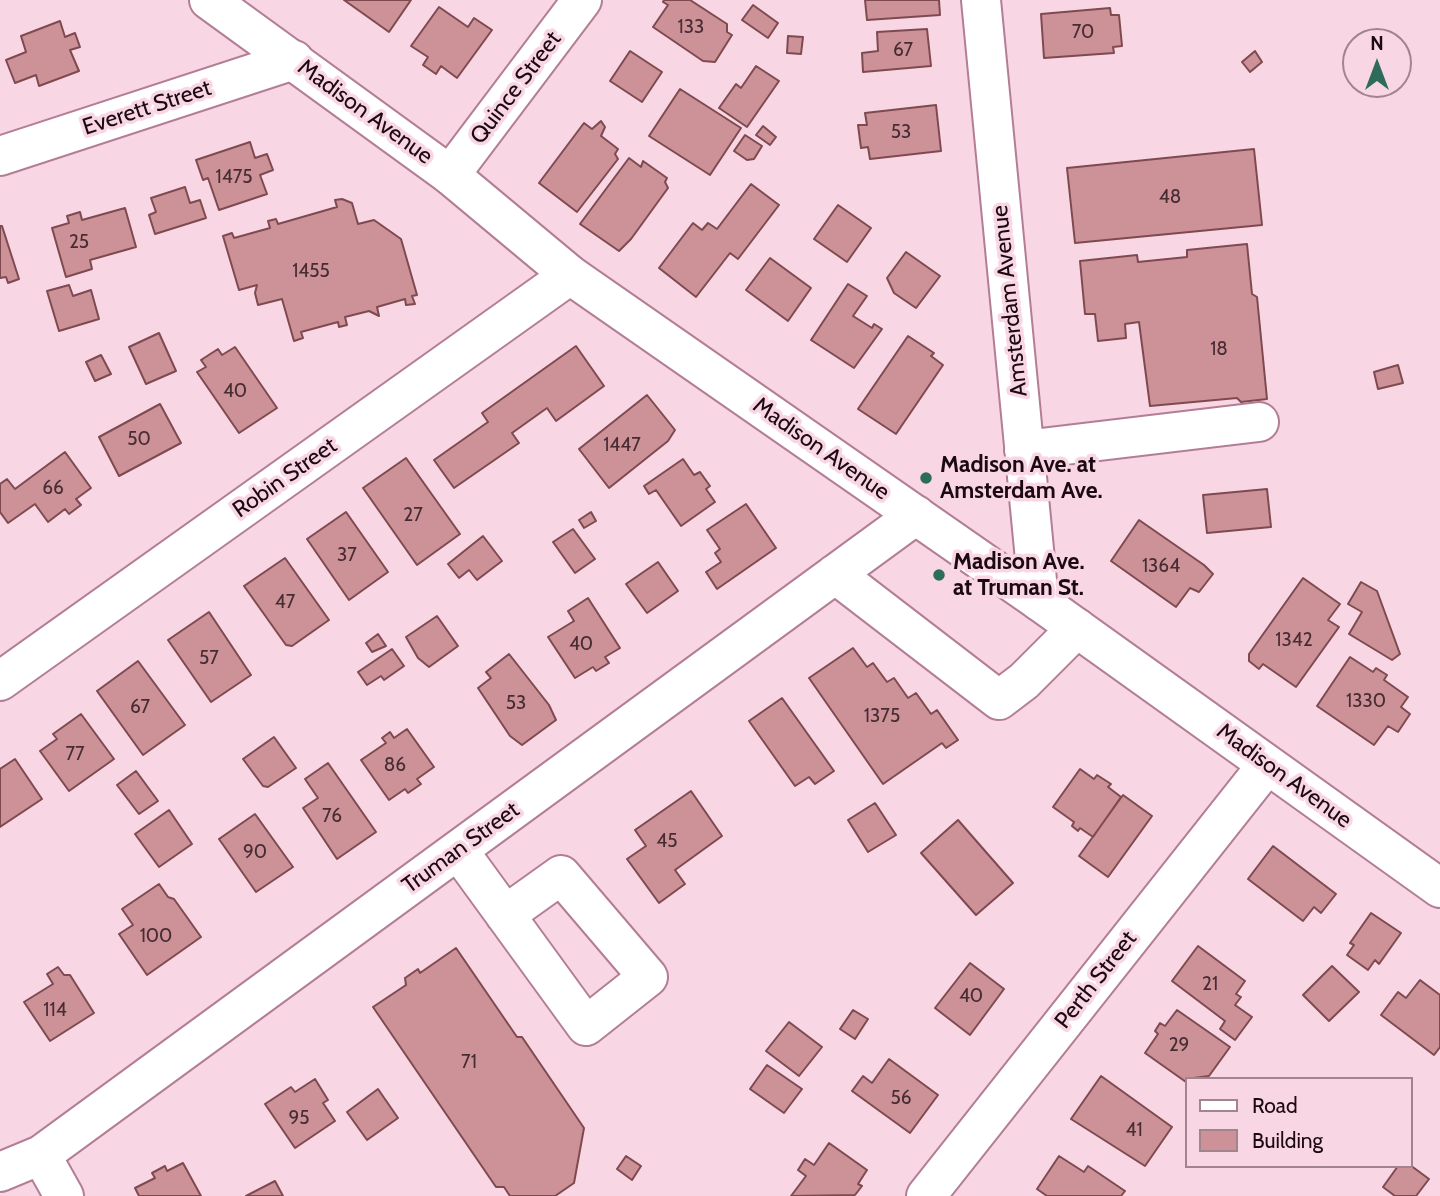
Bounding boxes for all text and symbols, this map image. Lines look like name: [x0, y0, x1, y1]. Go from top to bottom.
house number: 133: [678, 16, 704, 38]
house number: 70: [1072, 21, 1094, 43]
street label: Quince Street: [465, 26, 567, 150]
north arrow: [1342, 28, 1412, 98]
text: N: [1370, 32, 1384, 55]
house number: 67: [893, 39, 913, 61]
street label: Madison Avenue: [292, 54, 438, 170]
street label: Everett Street: [79, 74, 215, 142]
house number: 53: [891, 121, 911, 143]
house number: 1475: [215, 166, 253, 188]
house number: 48: [1159, 186, 1181, 208]
street label: Amsterdam Avenue: [986, 204, 1034, 398]
house number: 25: [69, 231, 89, 253]
house number: 1455: [292, 260, 330, 282]
house number: 18: [1210, 338, 1228, 360]
house number: 40: [223, 380, 247, 402]
street label: Madison Avenue: [747, 392, 895, 506]
house number: 50: [127, 428, 151, 450]
street label: Robin Street: [228, 432, 342, 524]
house number: 1447: [603, 434, 641, 456]
place label: Madison Ave. at Amsterdam Ave.: [940, 451, 1103, 505]
marker: Madison Ave. at Amsterdam Ave.: [918, 470, 934, 486]
house number: 66: [42, 477, 64, 499]
house number: 27: [403, 504, 423, 526]
house number: 37: [337, 544, 357, 566]
place label: Madison Ave. at Truman St.: [953, 548, 1085, 602]
house number: 1364: [1142, 555, 1180, 577]
marker: Madison Ave. at Truman St.: [931, 567, 947, 583]
house number: 47: [275, 591, 295, 613]
house number: 1342: [1275, 629, 1313, 651]
house number: 40: [569, 633, 593, 655]
house number: 57: [199, 647, 219, 669]
house number: 1330: [1346, 690, 1386, 712]
house number: 53: [506, 692, 526, 714]
house number: 67: [130, 696, 150, 718]
house number: 1375: [864, 705, 900, 727]
street label: Madison Avenue: [1211, 718, 1357, 834]
house number: 77: [65, 743, 85, 765]
house number: 86: [384, 754, 406, 776]
street label: Truman Street: [397, 796, 525, 900]
house number: 76: [322, 805, 342, 827]
house number: 45: [656, 830, 678, 852]
house number: 90: [243, 841, 267, 863]
house number: 100: [140, 925, 172, 947]
street label: Perth Street: [1049, 926, 1143, 1034]
house number: 21: [1202, 973, 1218, 995]
house number: 40: [959, 985, 983, 1007]
house number: 114: [43, 999, 67, 1021]
house number: 29: [1169, 1034, 1189, 1056]
house number: 71: [461, 1051, 477, 1073]
legend: [1184, 1077, 1412, 1168]
house number: 56: [890, 1087, 912, 1109]
text: Road: [1252, 1093, 1298, 1118]
house number: 95: [288, 1107, 310, 1129]
house number: 41: [1125, 1119, 1143, 1141]
text: Building: [1252, 1128, 1323, 1153]

